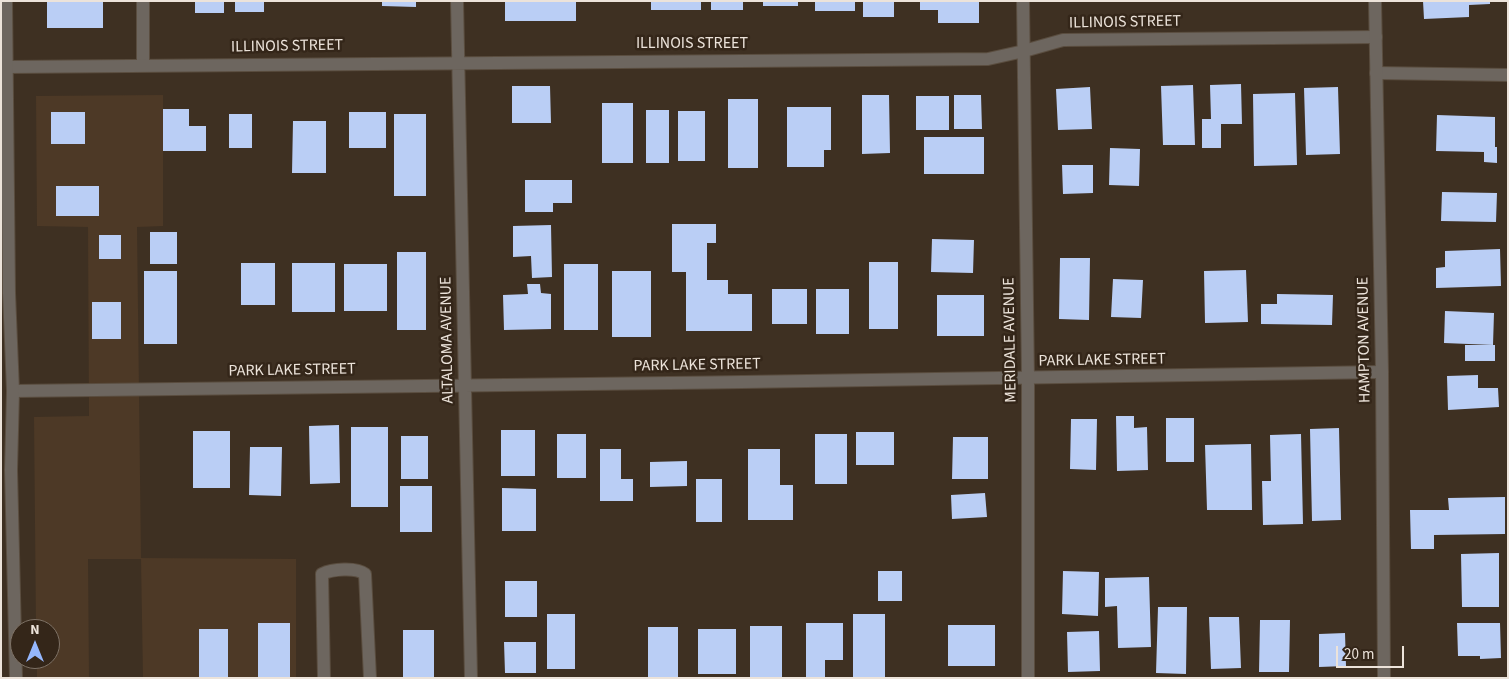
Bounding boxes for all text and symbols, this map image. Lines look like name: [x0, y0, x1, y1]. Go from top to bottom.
street label: ILLINOIS STREET: [1069, 12, 1181, 34]
street label: ILLINOIS STREET: [636, 34, 748, 54]
street label: ILLINOIS STREET: [231, 36, 343, 58]
street label: ALTALOMA AVENUE: [437, 276, 459, 404]
street label: MERIDALE AVENUE: [1000, 277, 1022, 403]
street label: HAMPTON AVENUE: [1354, 277, 1376, 403]
street label: PARK LAKE STREET: [1038, 350, 1166, 372]
street label: PARK LAKE STREET: [633, 355, 761, 377]
street label: PARK LAKE STREET: [228, 360, 356, 382]
north arrow: [10, 619, 60, 669]
text: N: [30, 620, 40, 640]
scale bar: [1339, 636, 1406, 668]
text: 20 m: [1344, 644, 1374, 665]

